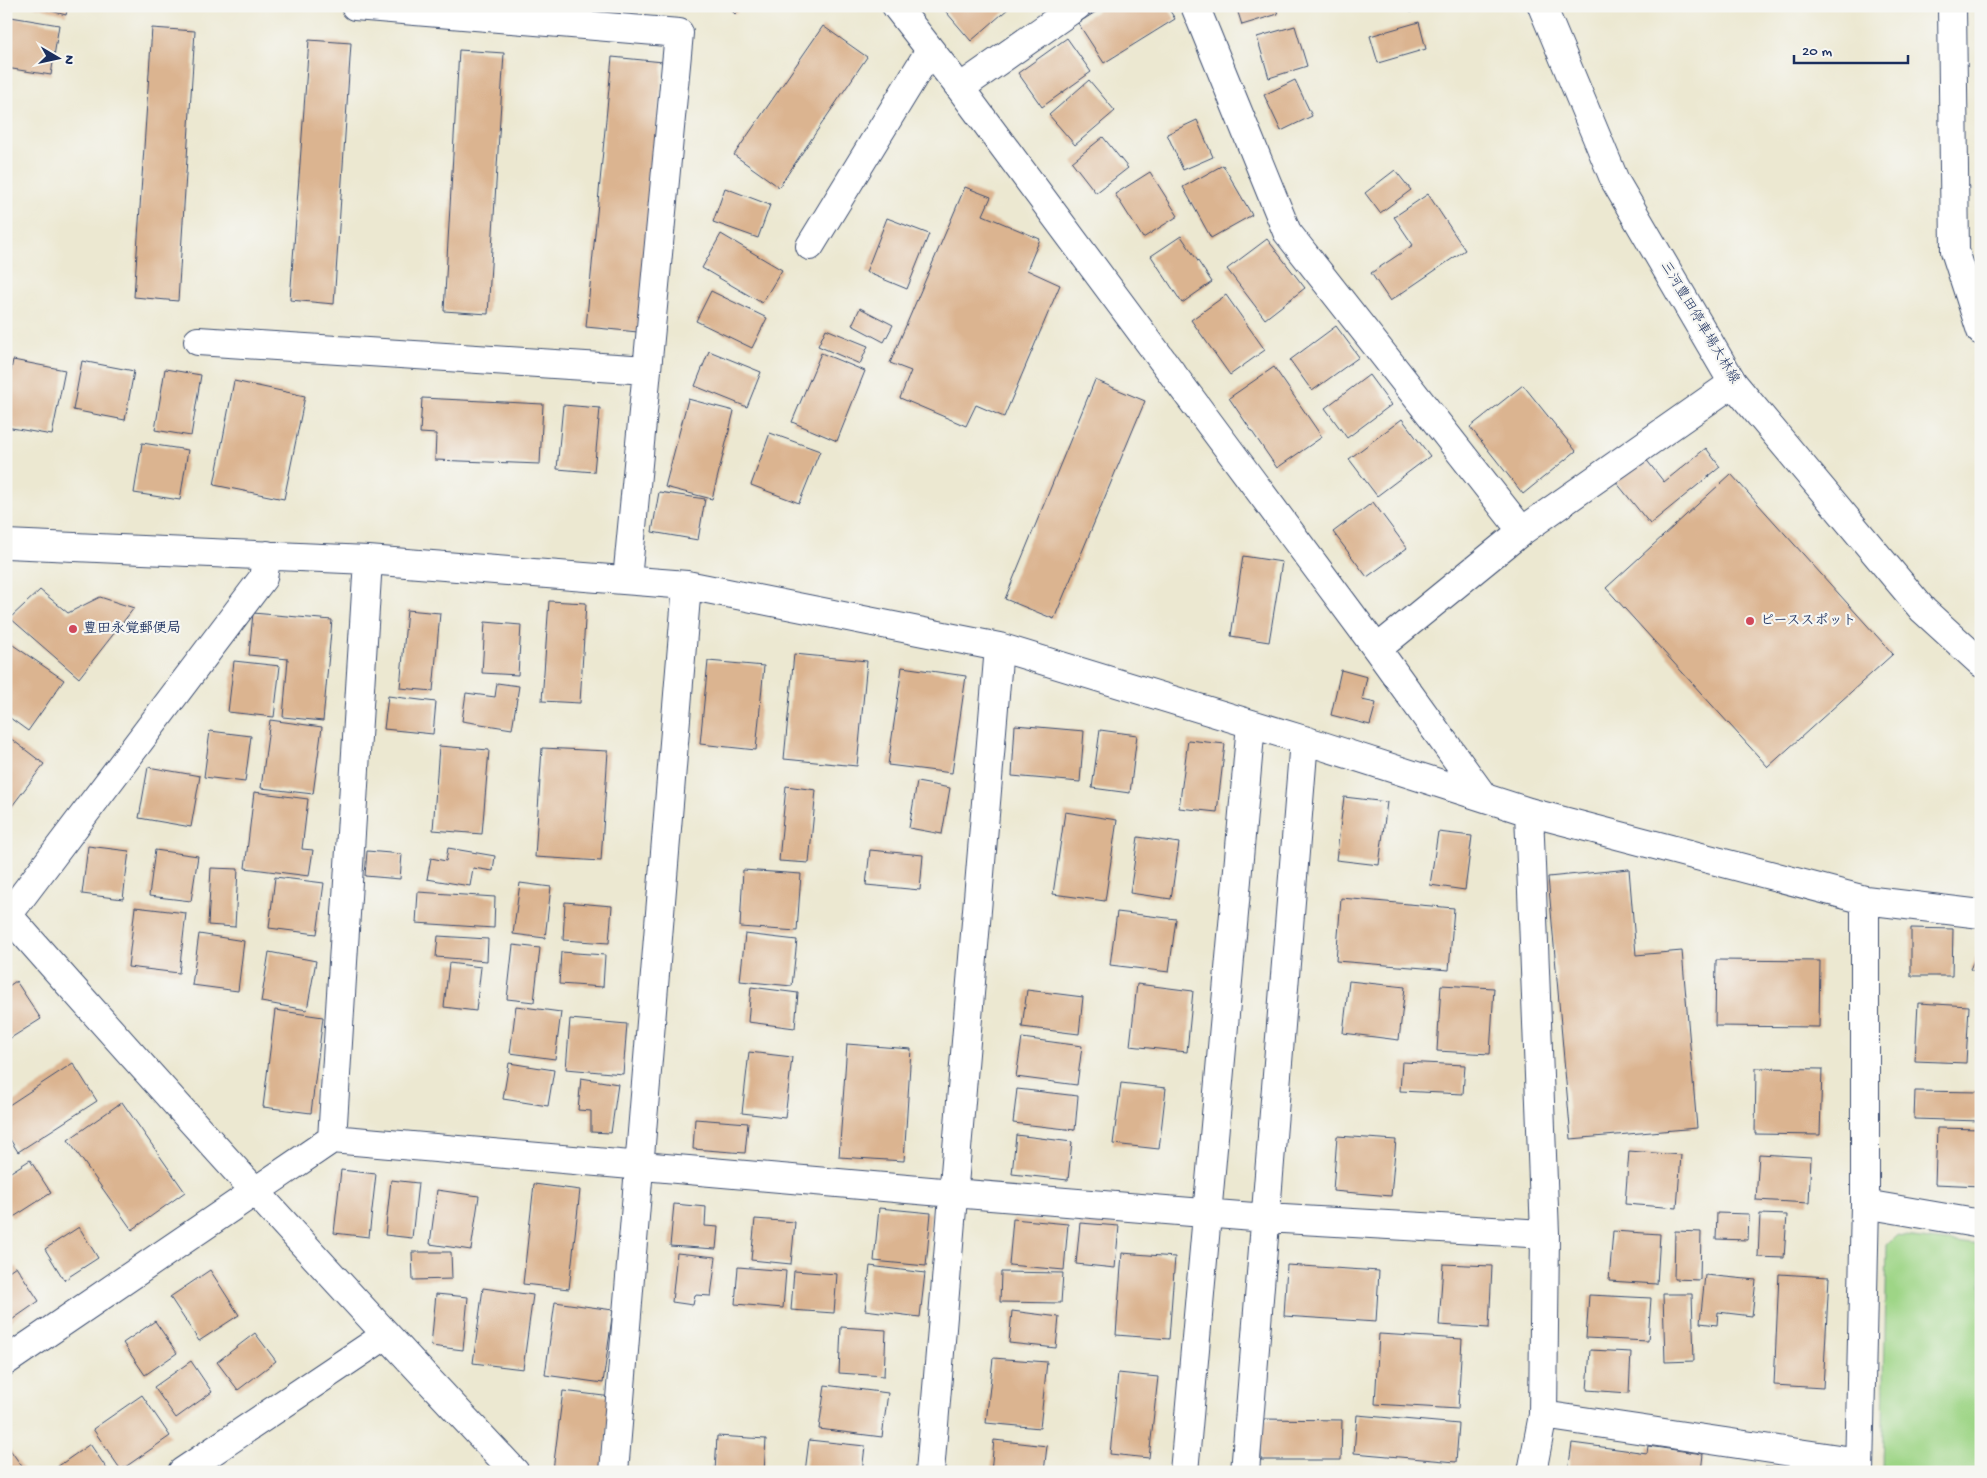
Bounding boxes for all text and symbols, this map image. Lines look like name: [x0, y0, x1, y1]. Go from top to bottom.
north arrow: [32, 32, 82, 82]
scale bar: [1794, 32, 1908, 64]
text: 20 m: [1802, 43, 1832, 61]
text: N: [59, 54, 77, 65]
street label: 三河豊田停車場大林線: [1656, 259, 1742, 387]
place label: ピーススポット: [1760, 613, 1857, 630]
marker: ピーススポット: [1744, 615, 1756, 627]
place label: 豊田永覚郵便局: [83, 620, 181, 638]
marker: 豊田永覚郵便局: [67, 623, 79, 635]

